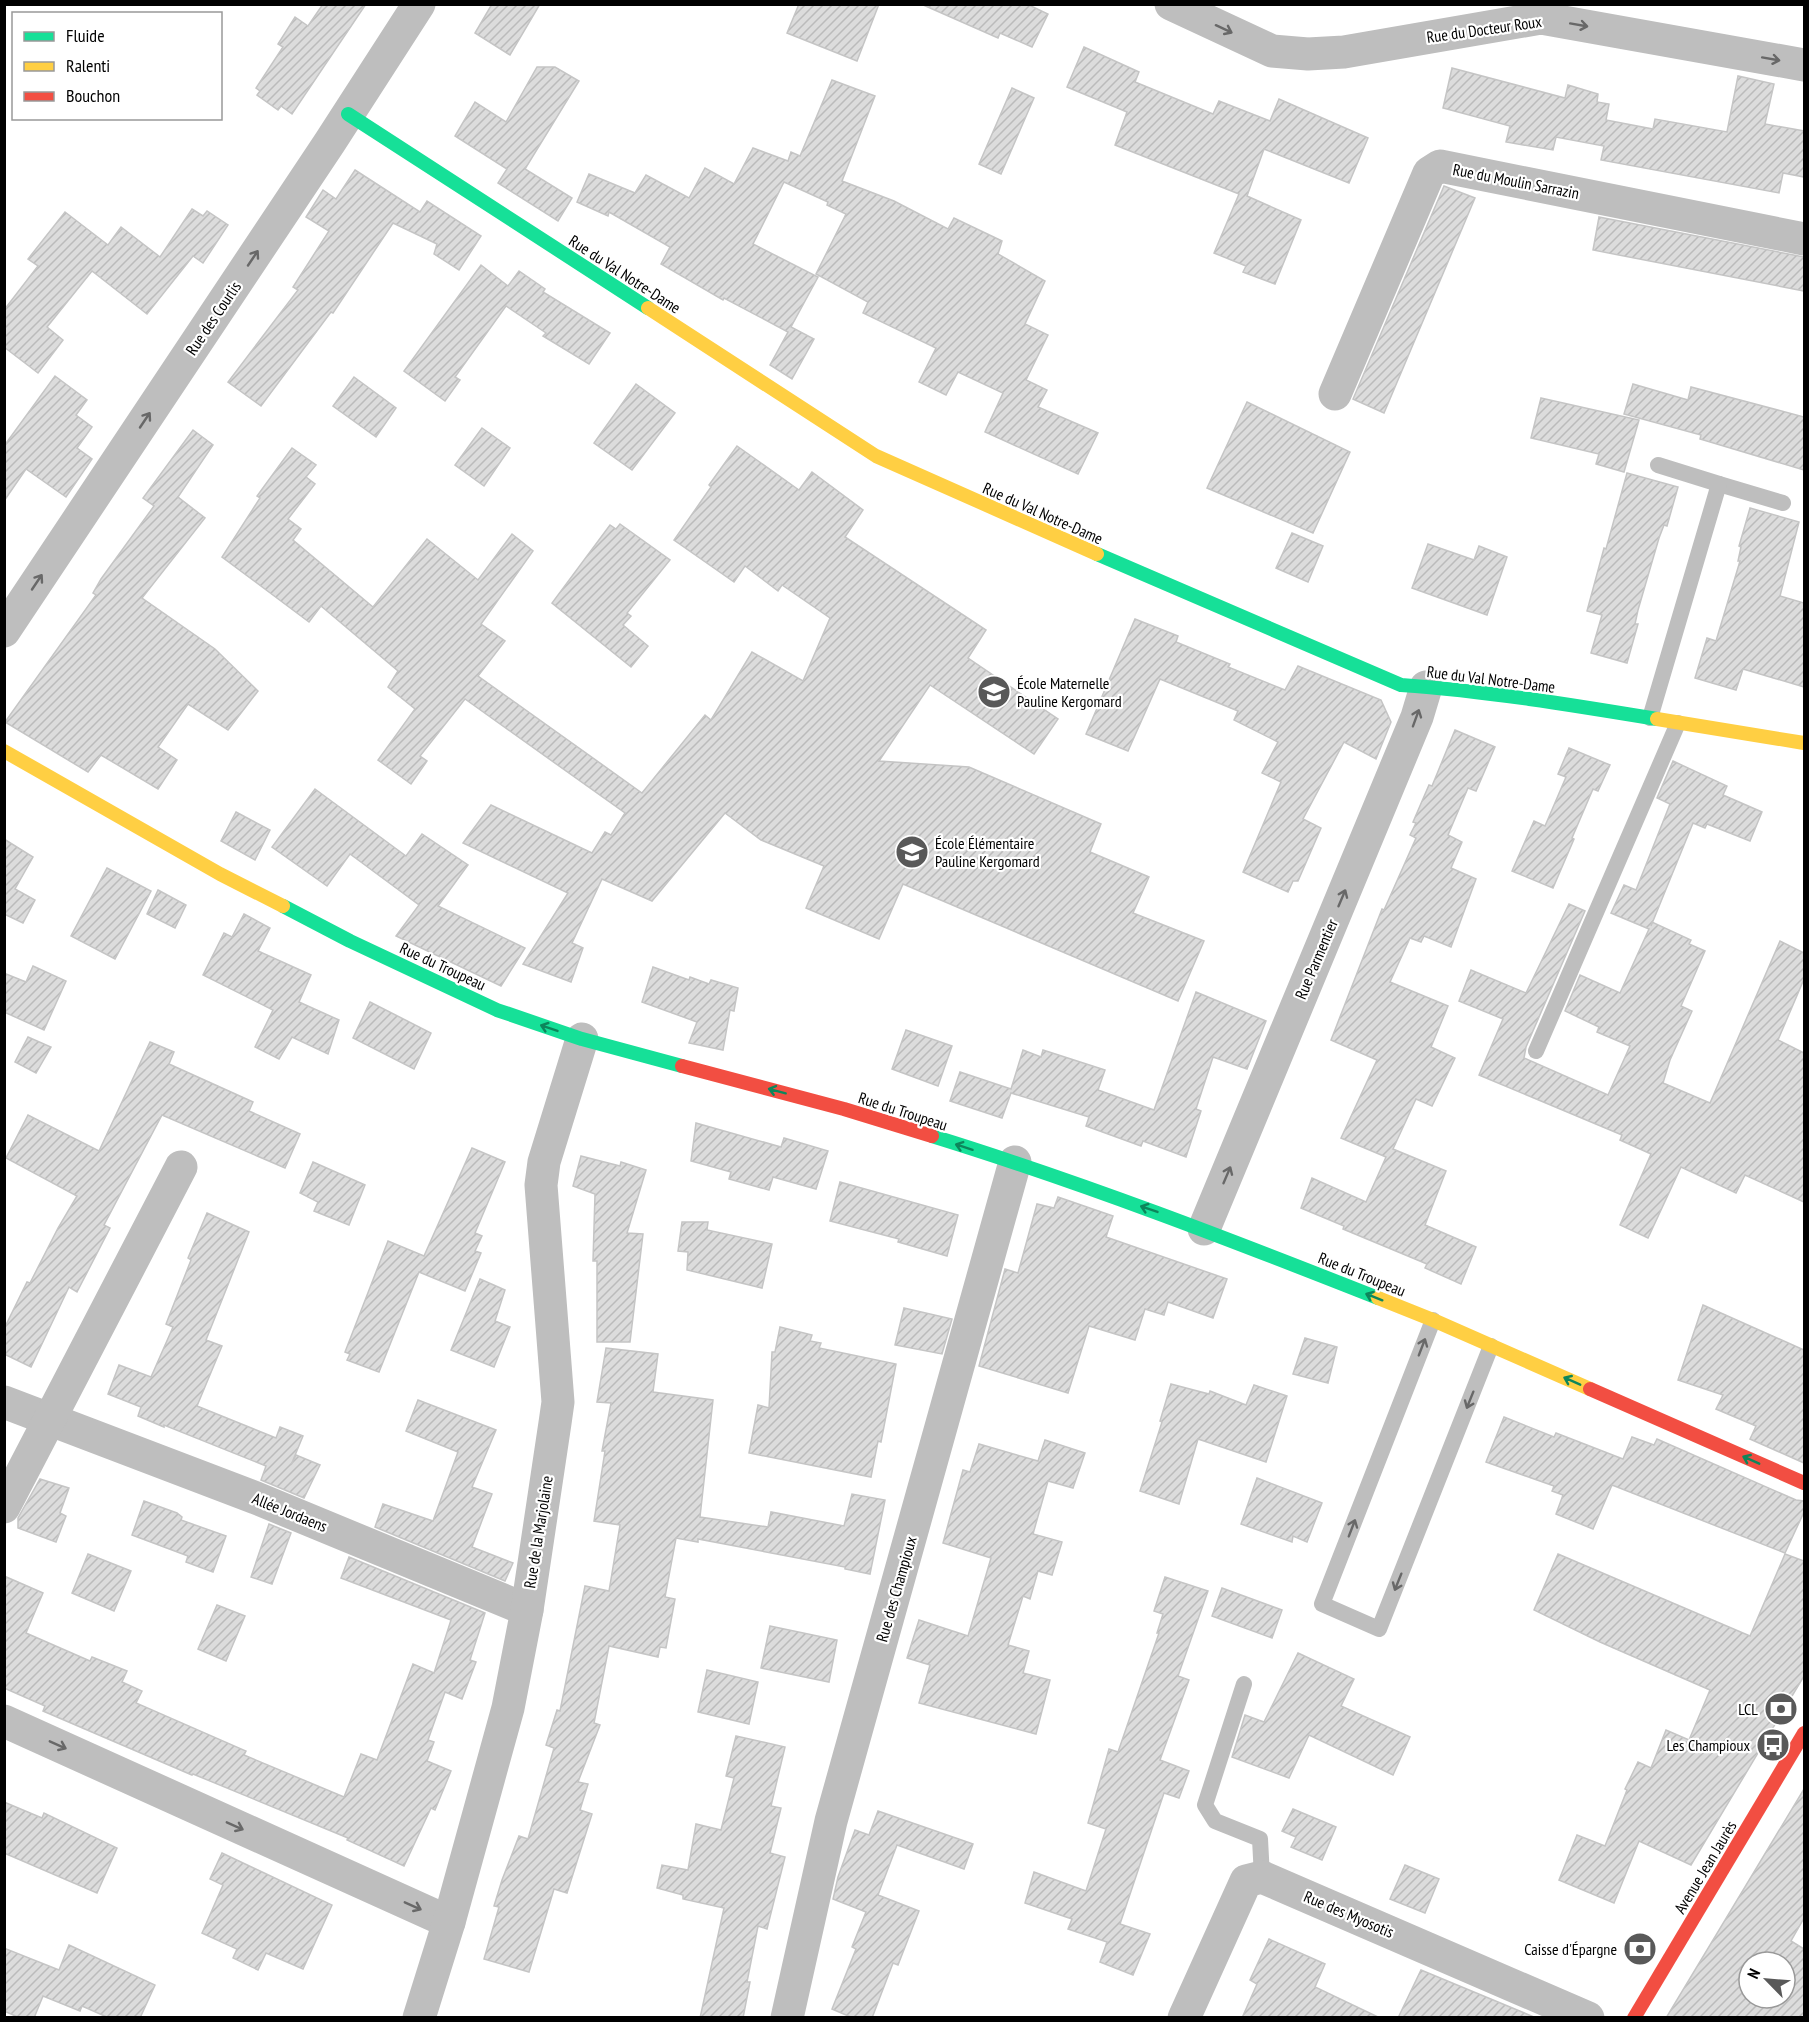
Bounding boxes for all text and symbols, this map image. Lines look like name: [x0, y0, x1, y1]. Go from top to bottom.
street label: Rue du Docteur Roux: [1425, 11, 1543, 47]
legend: [12, 12, 222, 120]
one-way arrow: [1568, 20, 1588, 31]
text: Fluide: [66, 24, 105, 47]
one-way arrow: [1214, 24, 1233, 35]
text: Ralenti: [66, 54, 110, 77]
one-way arrow: [1760, 54, 1780, 65]
text: Bouchon: [66, 84, 120, 107]
street label: Rue du Moulin Sarrazin: [1451, 159, 1581, 203]
street label: Rue du Val Notre-Dame: [565, 230, 685, 318]
one-way arrow: [247, 250, 259, 266]
street label: Rue des Courlis: [181, 277, 245, 359]
one-way arrow: [139, 412, 151, 429]
street label: Rue du Val Notre-Dame: [980, 478, 1106, 548]
one-way arrow: [31, 575, 43, 591]
street label: Rue du Val Notre-Dame: [1426, 661, 1556, 697]
place label: École Maternelle Pauline Kergomard: [1017, 673, 1122, 711]
school or university icon: École Maternelle Pauline Kergomard: [976, 674, 1012, 710]
one-way arrow: [1411, 709, 1422, 727]
place label: École Élémentaire Pauline Kergomard: [935, 833, 1040, 871]
school or university icon: École Élémentaire Pauline Kergomard: [894, 834, 930, 870]
one-way arrow: [1337, 889, 1348, 908]
street label: Rue Parmentier: [1290, 915, 1342, 1002]
street label: Rue du Troupeau: [397, 937, 489, 995]
one-way arrow: [540, 1022, 559, 1033]
one-way arrow: [768, 1085, 787, 1097]
street label: Rue du Troupeau: [856, 1087, 950, 1135]
one-way arrow: [955, 1141, 974, 1152]
one-way arrow: [1222, 1166, 1233, 1185]
one-way arrow: [1140, 1203, 1159, 1214]
street label: Rue du Troupeau: [1315, 1247, 1409, 1301]
one-way arrow: [1365, 1290, 1383, 1301]
one-way arrow: [1418, 1338, 1429, 1356]
one-way arrow: [1564, 1375, 1582, 1387]
one-way arrow: [1464, 1391, 1475, 1409]
one-way arrow: [1742, 1453, 1760, 1464]
street label: Rue de la Marjolaine: [519, 1474, 557, 1590]
street label: Allée Jordaens: [250, 1488, 330, 1536]
one-way arrow: [1347, 1520, 1358, 1538]
street label: Rue des Champioux: [871, 1533, 921, 1644]
one-way arrow: [1392, 1572, 1403, 1590]
bank icon: LCL: [1763, 1691, 1799, 1727]
place label: LCL: [1738, 1699, 1758, 1719]
bus stop icon: Les Champioux: [1755, 1727, 1791, 1763]
place label: Les Champioux: [1667, 1735, 1750, 1755]
one-way arrow: [48, 1740, 66, 1752]
street label: Avenue Jean Jaurès: [1669, 1817, 1741, 1917]
one-way arrow: [226, 1821, 244, 1832]
street label: Rue des Myosotis: [1301, 1886, 1397, 1942]
one-way arrow: [404, 1901, 422, 1913]
bank icon: Caisse d'Épargne: [1622, 1931, 1658, 1967]
place label: Caisse d'Épargne: [1524, 1939, 1617, 1959]
north arrow: [1737, 1950, 1797, 2010]
text: N: [1743, 1966, 1764, 1982]

